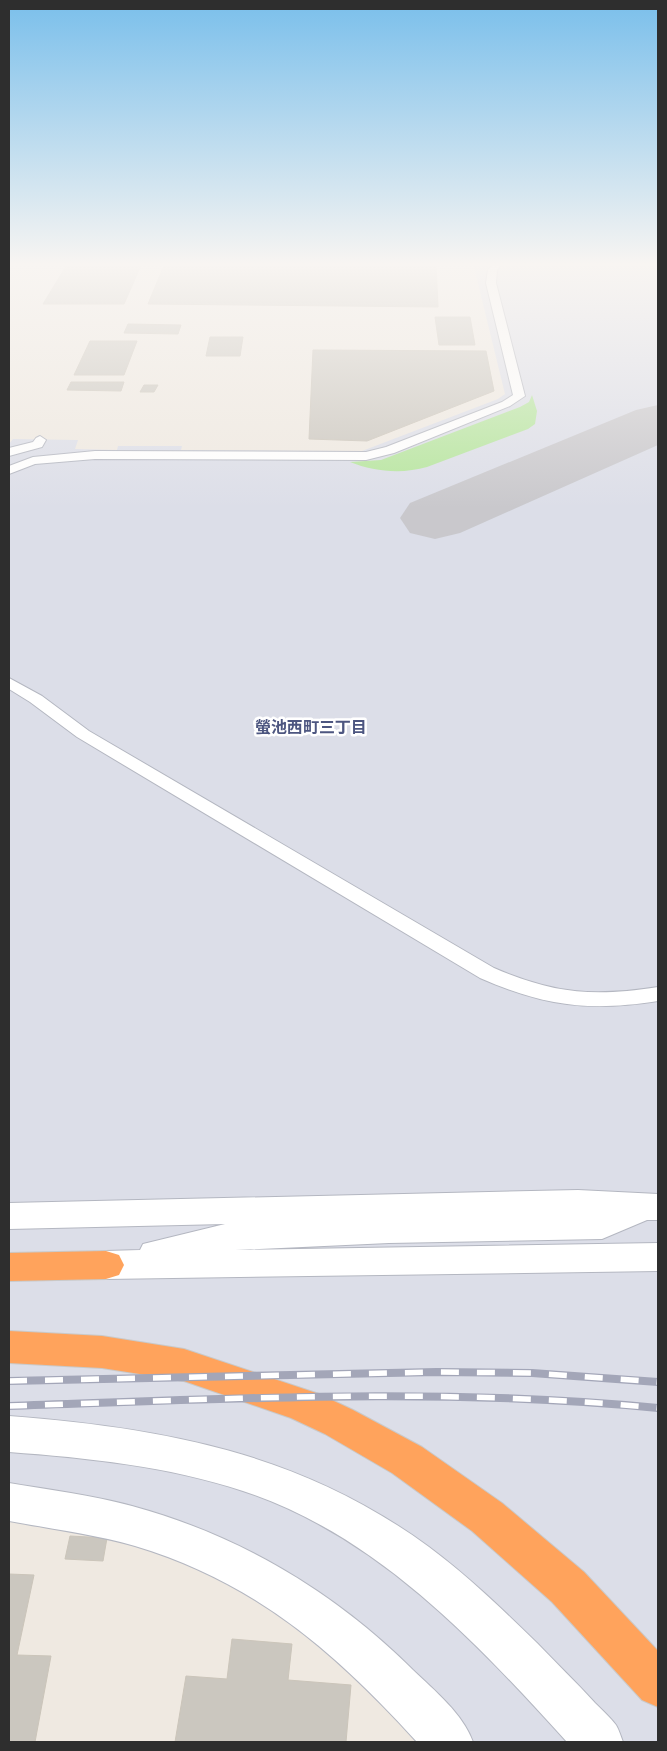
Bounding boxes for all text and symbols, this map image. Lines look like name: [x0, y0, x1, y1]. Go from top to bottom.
district label: 螢池西町三丁目: [255, 718, 367, 737]

